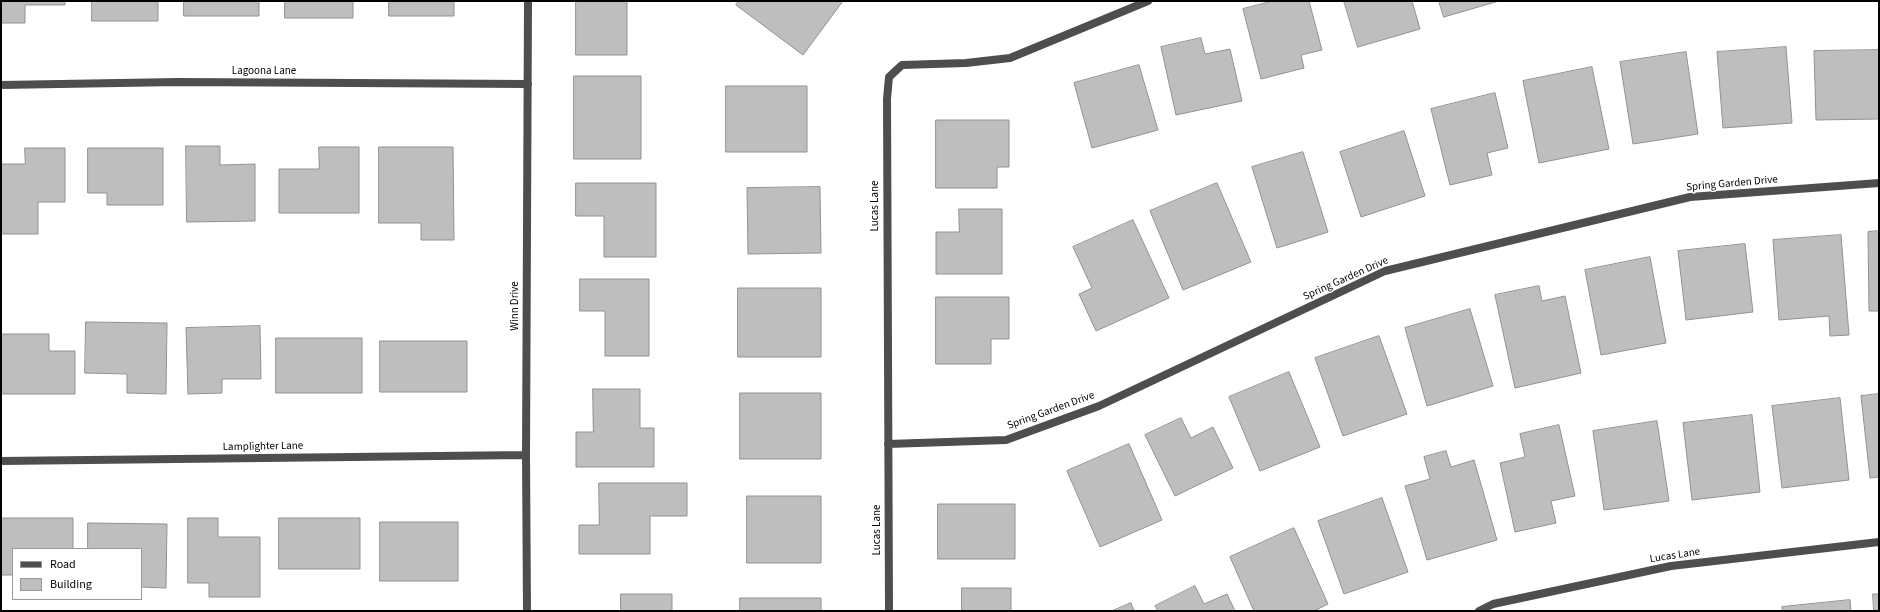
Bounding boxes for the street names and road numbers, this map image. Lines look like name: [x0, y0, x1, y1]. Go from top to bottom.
street label: Lagoona Lane: [232, 65, 296, 79]
street label: Spring Garden Drive: [1686, 173, 1778, 195]
street label: Lucas Lane: [869, 181, 883, 231]
street label: Spring Garden Drive: [1301, 254, 1391, 304]
street label: Winn Drive: [509, 281, 523, 331]
street label: Spring Garden Drive: [1006, 389, 1096, 433]
street label: Lamplighter Lane: [223, 440, 303, 454]
street label: Lucas Lane: [871, 505, 885, 555]
street label: Lucas Lane: [1649, 546, 1701, 566]

